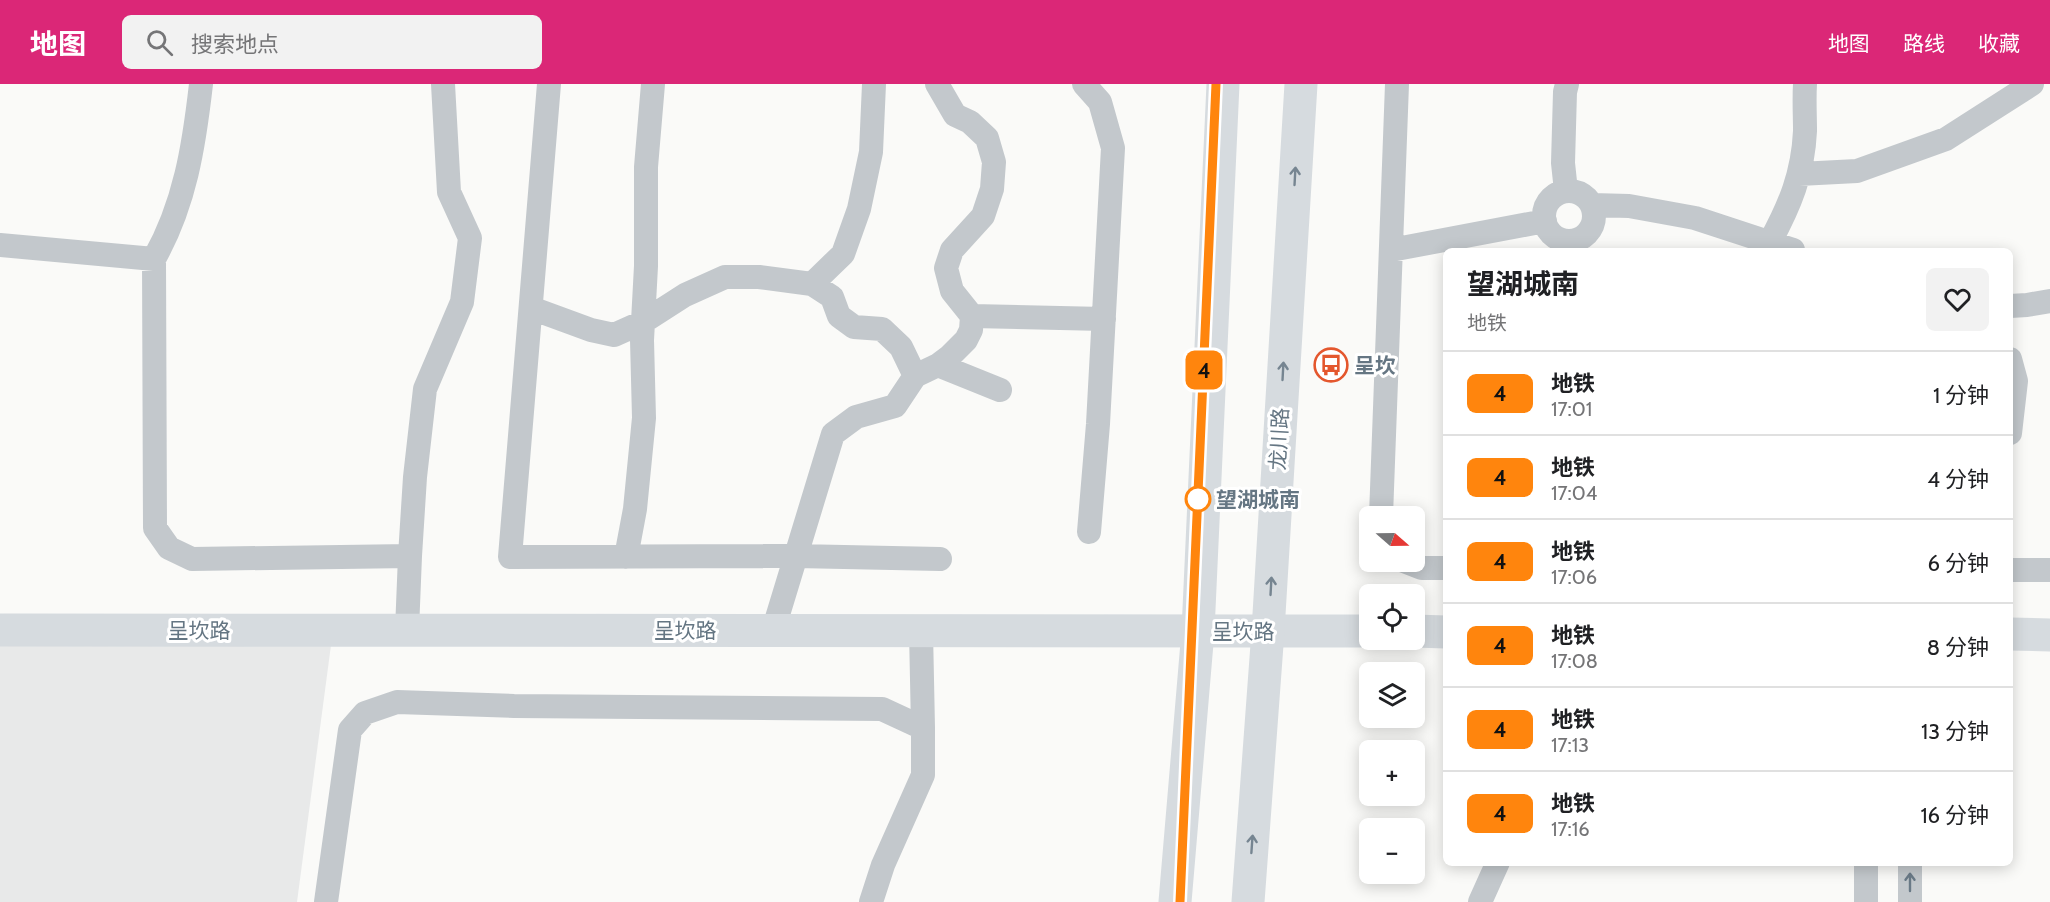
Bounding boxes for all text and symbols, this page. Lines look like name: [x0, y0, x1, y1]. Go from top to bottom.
search box: [122, 15, 542, 69]
icon: search: [143, 26, 176, 59]
text: 地图: [30, 27, 86, 61]
text: 搜索地点: [191, 31, 279, 58]
text: 地图: [1828, 31, 1870, 56]
text: 路线: [1903, 31, 1945, 56]
text: 收藏: [1978, 31, 2020, 56]
one-way arrow: [1290, 167, 1301, 187]
text: 望湖城南: [1467, 267, 1579, 301]
button: heart: [1926, 268, 1989, 331]
text: 地铁: [1467, 311, 1507, 335]
bus stop icon: 呈坎: [1313, 347, 1349, 383]
line badge: 4: [1184, 350, 1224, 390]
place label: 呈坎: [1354, 353, 1396, 378]
text: 4: [1197, 358, 1211, 383]
one-way arrow: [1278, 361, 1289, 381]
text: 地铁: [1551, 370, 1595, 397]
text: 4: [1493, 381, 1507, 406]
text: 1 分钟: [1933, 382, 1989, 409]
text: 17:01: [1551, 397, 1592, 421]
street label: 龙川路: [1265, 407, 1293, 471]
text: 地铁: [1551, 454, 1595, 481]
text: 4: [1493, 465, 1507, 490]
text: 4 分钟: [1927, 466, 1989, 493]
text: 17:04: [1551, 481, 1597, 505]
marker: 望湖城南: [1185, 486, 1211, 512]
place label: 望湖城南: [1216, 487, 1300, 512]
north arrow: [1359, 506, 1425, 572]
map controls: [1359, 506, 1425, 884]
text: 地铁: [1551, 538, 1595, 565]
text: 4: [1493, 549, 1507, 574]
text: 6 分钟: [1928, 550, 1989, 577]
text: 17:06: [1551, 565, 1597, 589]
one-way arrow: [1265, 577, 1276, 597]
button: locate: [1359, 584, 1425, 650]
street label: 呈坎路: [168, 618, 231, 643]
street label: 呈坎路: [654, 618, 717, 643]
street label: 呈坎路: [1212, 619, 1275, 644]
text: 地铁: [1551, 622, 1595, 649]
text: 4: [1493, 633, 1507, 658]
text: 8 分钟: [1927, 634, 1989, 661]
text: 17:08: [1551, 649, 1598, 673]
button: layers: [1359, 662, 1425, 728]
text: 地铁: [1551, 706, 1595, 733]
text: 4: [1493, 717, 1507, 742]
text: 13 分钟: [1921, 718, 1989, 745]
text: 17:13: [1551, 733, 1589, 757]
button: +: [1359, 740, 1425, 806]
text: 地铁: [1551, 790, 1595, 817]
text: 4: [1493, 801, 1507, 826]
text: 16 分钟: [1920, 802, 1989, 829]
text: 17:16: [1551, 817, 1590, 841]
button: −: [1359, 818, 1425, 884]
one-way arrow: [1247, 834, 1258, 854]
one-way arrow: [1904, 873, 1916, 893]

